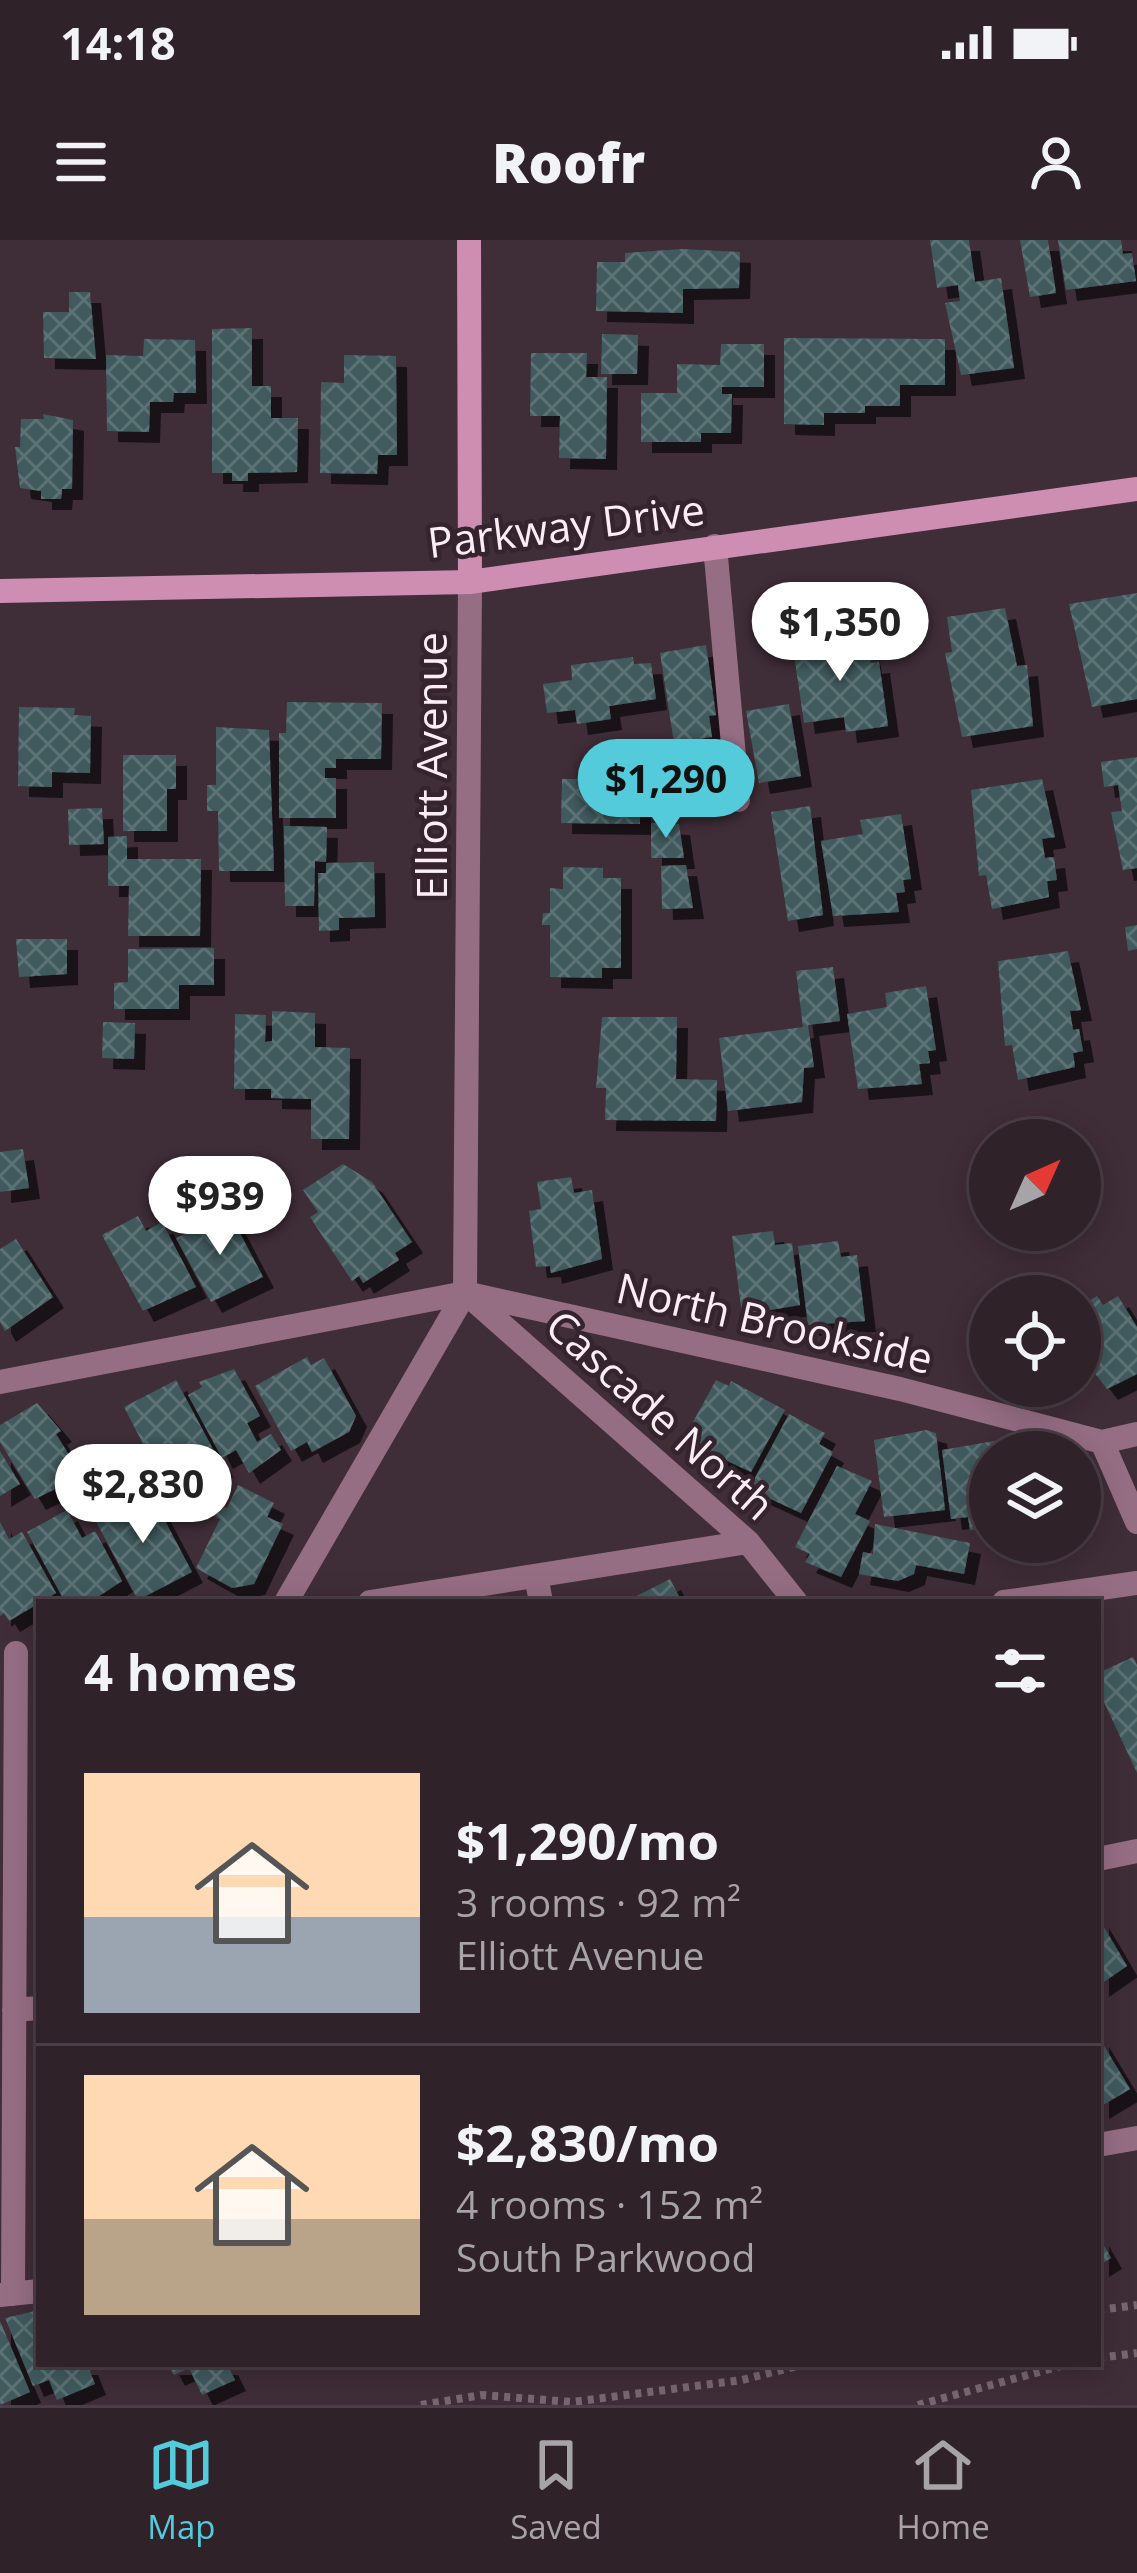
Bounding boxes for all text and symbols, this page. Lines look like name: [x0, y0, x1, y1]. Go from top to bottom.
text: 14:18: [60, 12, 176, 73]
text: Roofr: [492, 125, 645, 199]
icon: menu: [48, 129, 114, 195]
icon: person: [1023, 129, 1089, 195]
street label: Parkway Drive: [424, 480, 708, 570]
pin: $1,350: [742, 582, 938, 684]
text: $1,350: [779, 594, 901, 647]
street label: Elliott Avenue: [402, 632, 459, 900]
pin: $1,290: [568, 739, 764, 841]
text: $1,290: [605, 751, 727, 804]
north arrow: [969, 1119, 1101, 1251]
map controls: [969, 1119, 1101, 1563]
pin: $939: [149, 1156, 291, 1258]
text: $939: [175, 1168, 265, 1221]
street label: North Brookside: [611, 1258, 939, 1386]
button: locate: [969, 1275, 1101, 1407]
street label: Cascade North: [535, 1296, 787, 1532]
button: layers: [969, 1431, 1101, 1563]
pin: $2,830: [45, 1444, 241, 1546]
text: $2,830: [82, 1456, 204, 1509]
text: 4 homes: [84, 1636, 297, 1706]
icon: filters: [987, 1638, 1053, 1704]
text: $1,290/mo: [456, 1805, 719, 1875]
icon: home: [180, 1821, 324, 1965]
text: 3 rooms · 92 m²: [456, 1875, 741, 1928]
text: Elliott Avenue: [456, 1928, 704, 1981]
text: $2,830/mo: [456, 2107, 719, 2177]
icon: home: [180, 2123, 324, 2267]
text: 4 rooms · 152 m²: [456, 2177, 763, 2230]
text: South Parkwood: [456, 2230, 755, 2283]
tab: Map: [147, 2432, 216, 2549]
tab: Saved: [510, 2432, 602, 2549]
tab: Home: [896, 2432, 990, 2549]

